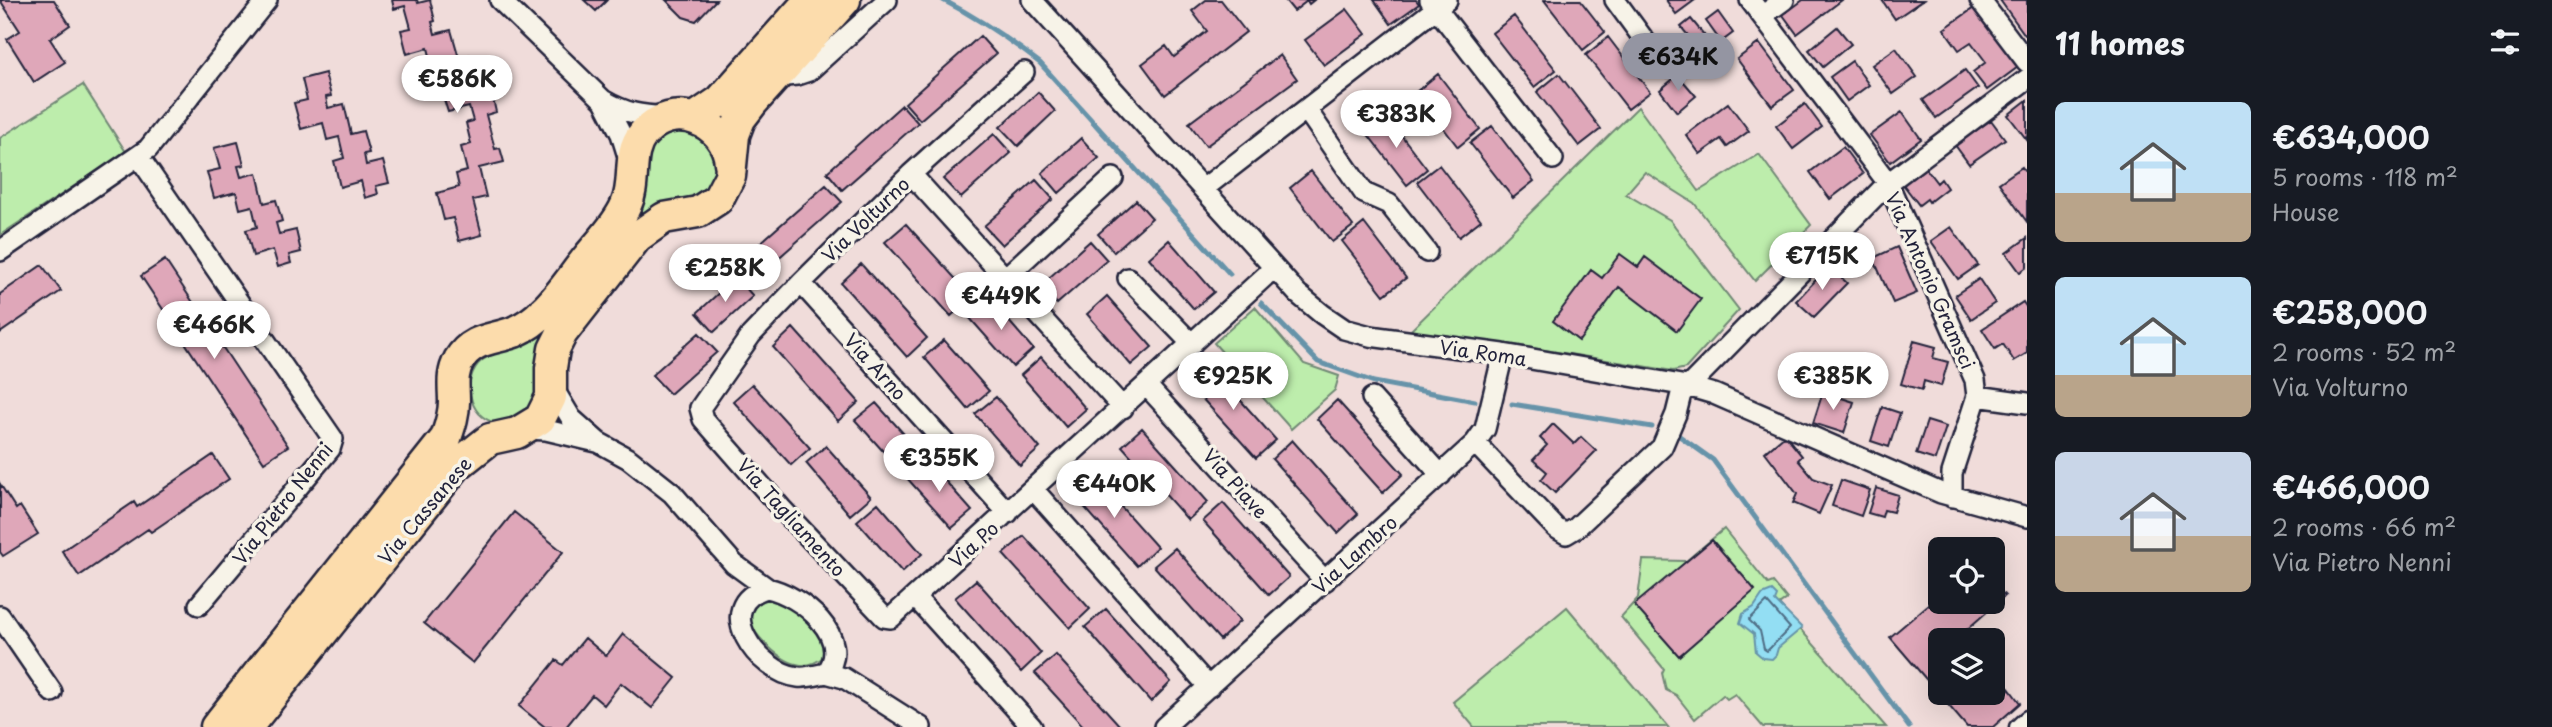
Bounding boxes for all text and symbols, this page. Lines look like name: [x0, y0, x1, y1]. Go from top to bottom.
text: 11 homes: [2055, 20, 2185, 65]
icon: filters: [2486, 23, 2524, 61]
pin: €634K: [1629, 34, 1727, 93]
text: €634K: [1638, 38, 1718, 73]
pin: €586K: [408, 55, 506, 115]
text: €586K: [417, 60, 497, 95]
pin: €383K: [1347, 90, 1445, 150]
text: €383K: [1356, 95, 1436, 130]
text: €634,000: [2272, 114, 2430, 159]
icon: home: [2111, 130, 2195, 214]
text: 5 rooms · 118 m²: [2272, 159, 2458, 194]
street label: Via Volturno: [815, 170, 915, 268]
street label: Via Antonio Gramsci: [1879, 187, 1983, 373]
text: House: [2272, 194, 2339, 229]
pin: €715K: [1773, 232, 1871, 292]
text: €715K: [1785, 237, 1859, 272]
pin: €258K: [676, 244, 774, 304]
text: €258K: [685, 249, 765, 284]
pin: €449K: [952, 272, 1050, 332]
text: €449K: [961, 277, 1041, 312]
text: €258,000: [2272, 289, 2427, 334]
pin: €466K: [165, 302, 263, 361]
icon: home: [2111, 305, 2195, 389]
text: €466K: [173, 306, 255, 341]
street label: Via Arno: [838, 326, 914, 406]
street label: Via Roma: [1438, 332, 1529, 372]
text: 2 rooms · 52 m²: [2272, 334, 2456, 369]
pin: €925K: [1184, 352, 1282, 412]
pin: €385K: [1784, 352, 1882, 412]
text: €925K: [1193, 357, 1273, 392]
text: €385K: [1794, 357, 1872, 392]
text: Via Volturno: [2272, 369, 2408, 404]
pin: €355K: [890, 434, 988, 494]
street label: Via Pietro Nenni: [225, 436, 339, 570]
text: €355K: [899, 439, 979, 474]
street label: Via Piave: [1197, 442, 1275, 524]
street label: Via Cassanese: [371, 450, 477, 570]
street label: Via Tagliamento: [731, 452, 853, 582]
pin: €440K: [1065, 461, 1163, 520]
text: €466,000: [2272, 464, 2430, 509]
text: €440K: [1072, 465, 1156, 500]
icon: home: [2111, 480, 2195, 564]
street label: Via Lambro: [1305, 508, 1403, 600]
text: 2 rooms · 66 m²: [2272, 509, 2456, 544]
street label: Via Po: [942, 514, 1004, 574]
map controls: [1928, 537, 2005, 705]
button: locate: [1928, 537, 2005, 614]
text: Via Pietro Nenni: [2272, 544, 2452, 579]
button: layers: [1928, 628, 2005, 705]

